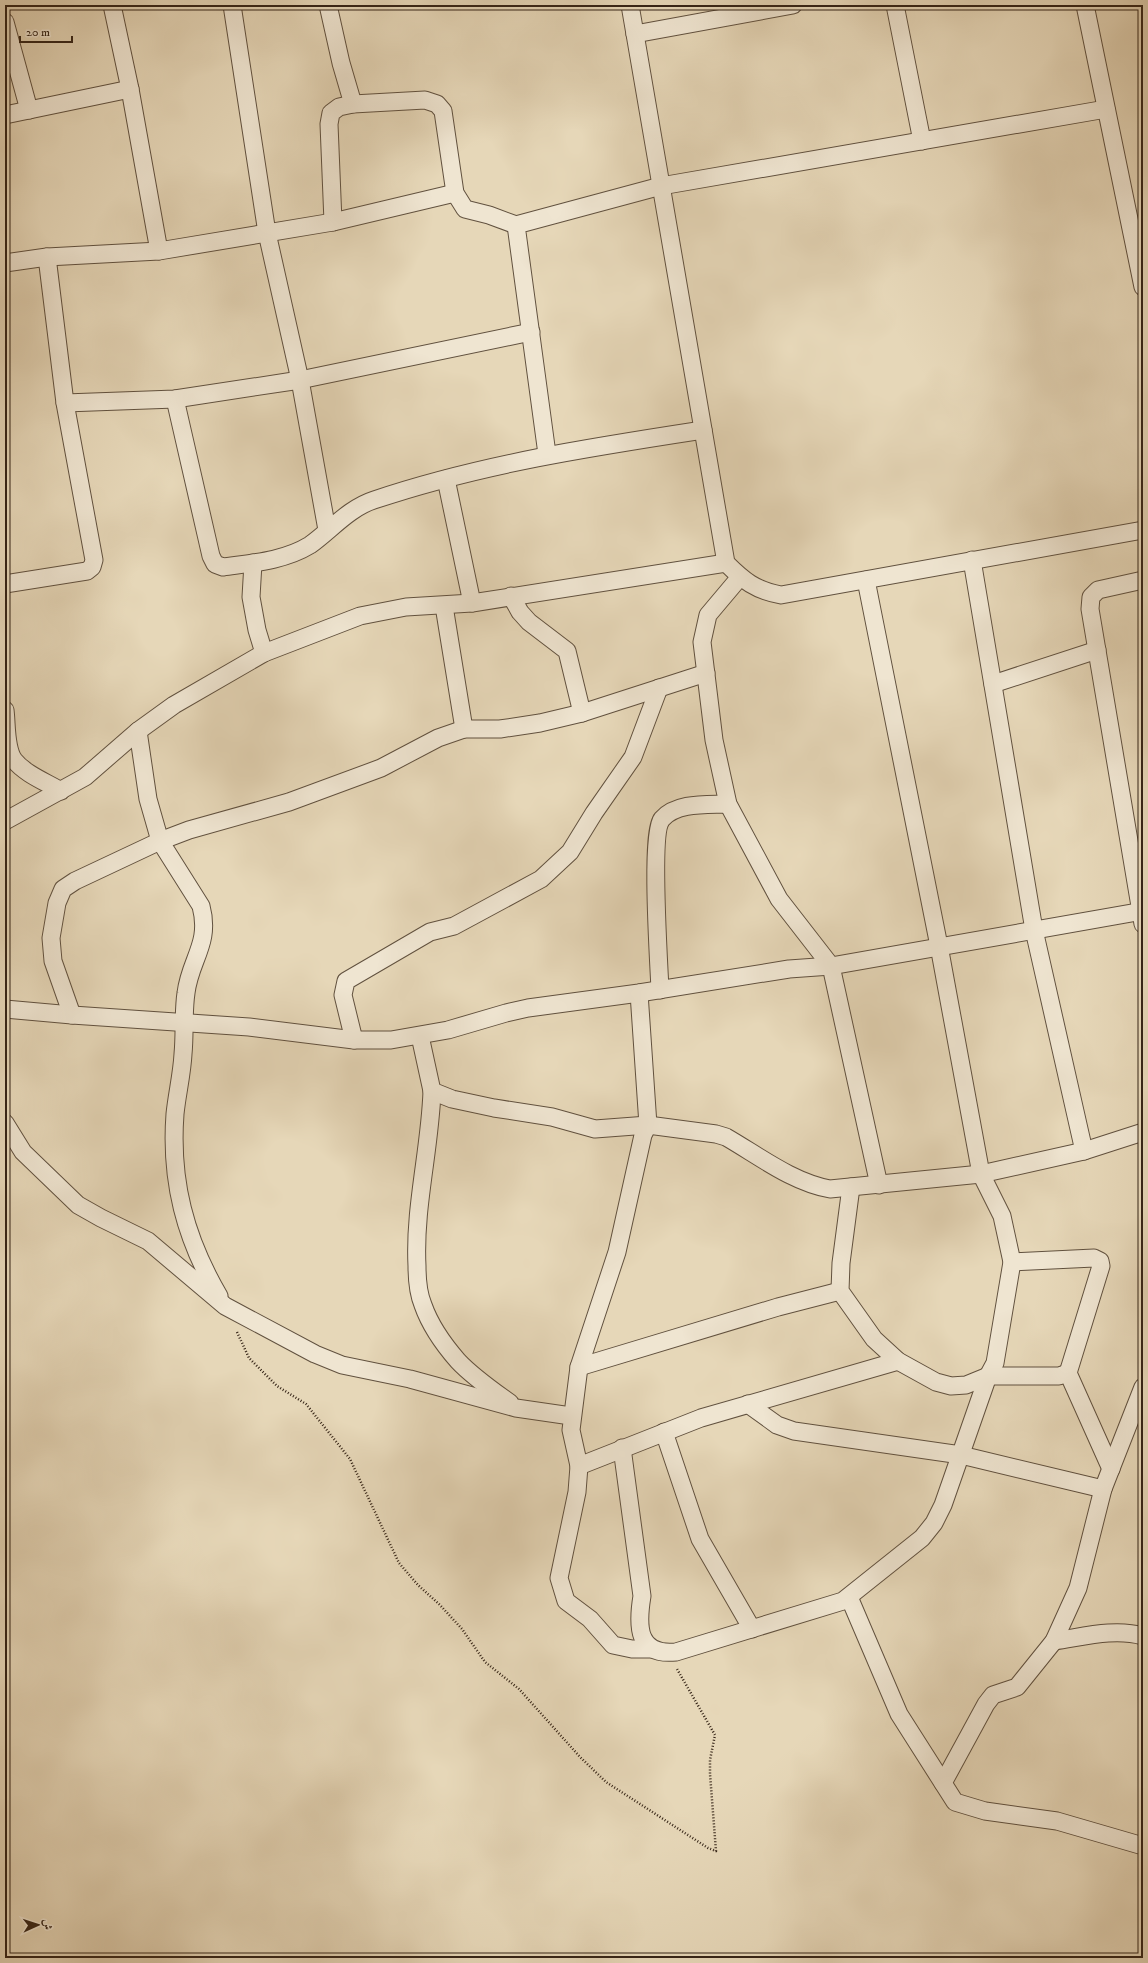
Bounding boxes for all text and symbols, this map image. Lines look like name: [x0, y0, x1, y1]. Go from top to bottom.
scale bar: [20, 18, 72, 44]
text: 20 m: [26, 25, 50, 40]
north arrow: [18, 1905, 58, 1945]
text: ش: [40, 1919, 54, 1930]

